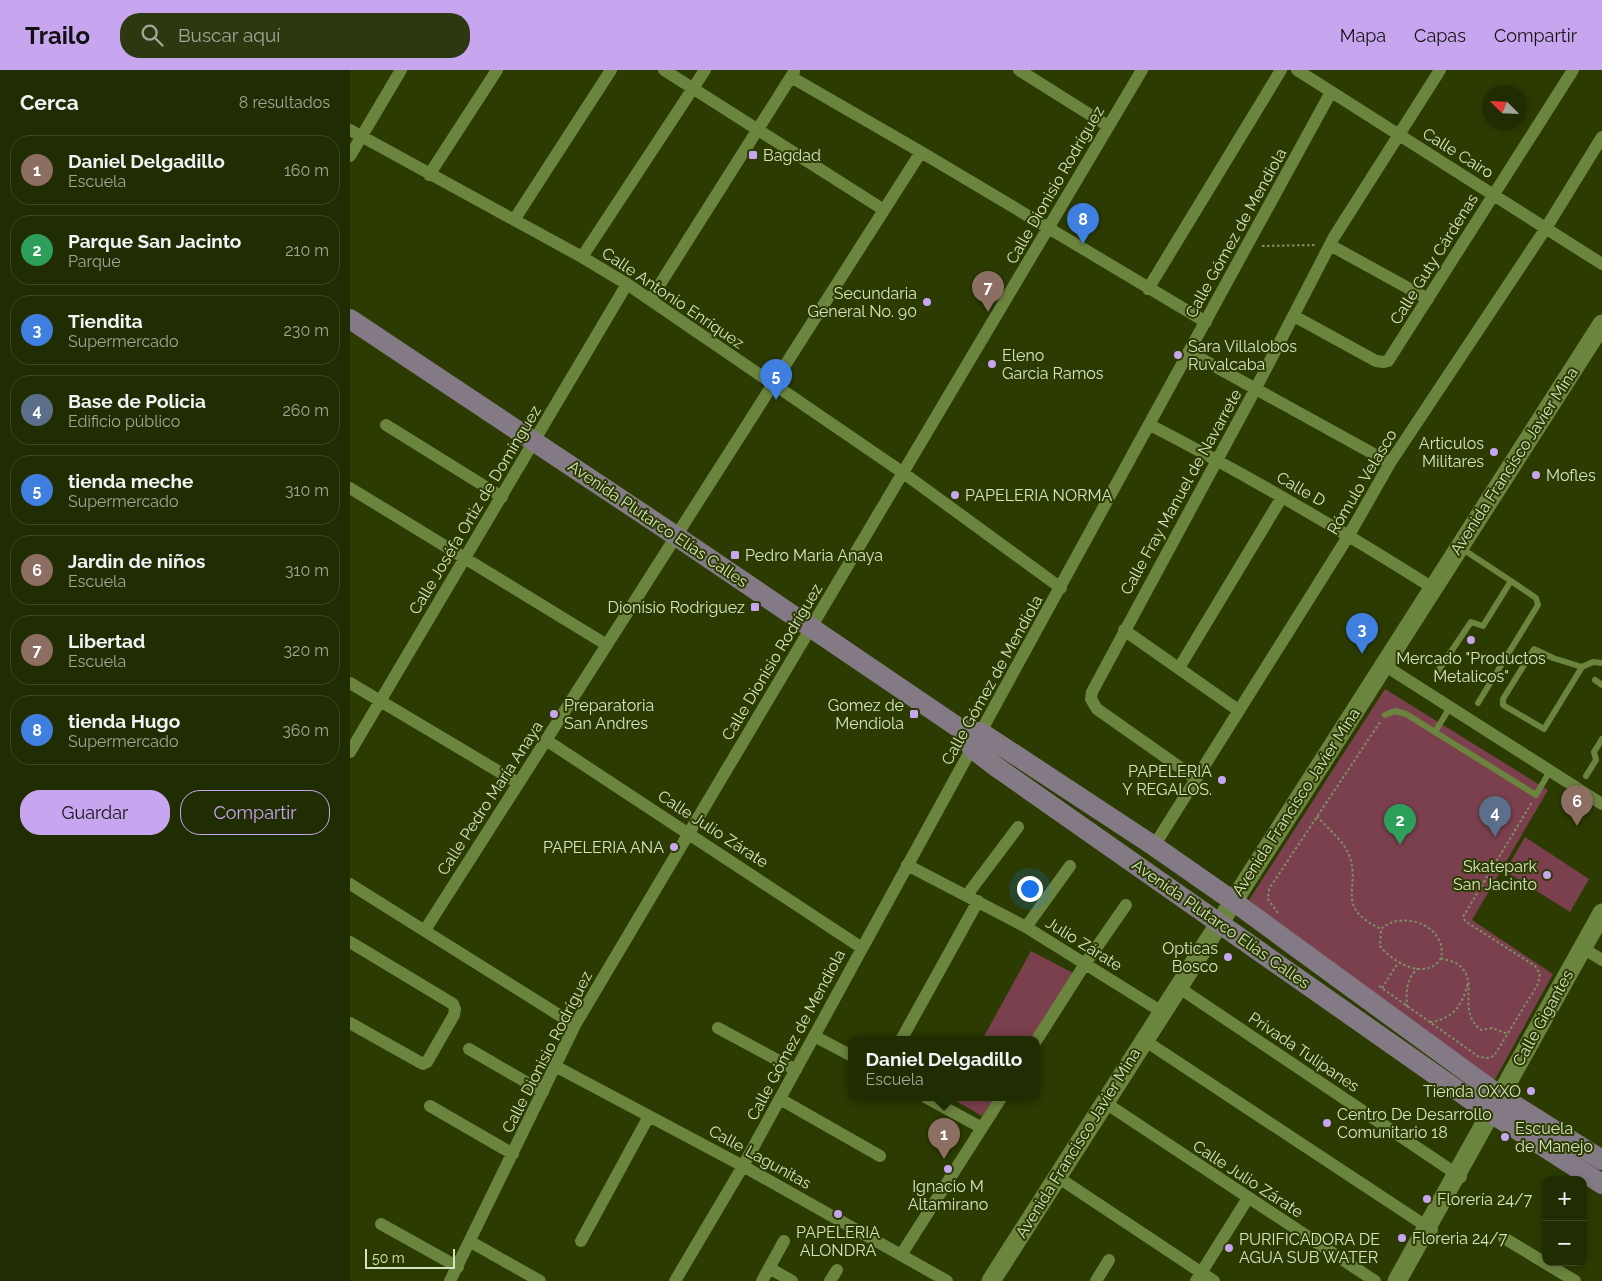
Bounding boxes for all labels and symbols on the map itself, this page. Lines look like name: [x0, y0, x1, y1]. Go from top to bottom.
north arrow: [1482, 85, 1527, 130]
street label: Calle Dionisio Rodríguez: [1002, 103, 1108, 267]
street label: Calle Cairo: [1419, 124, 1497, 182]
street label: Calle Gómez de Mendiola: [1181, 145, 1291, 321]
place label: Bagdad: [763, 146, 821, 165]
marker: Bagdad: [747, 149, 759, 161]
street label: Calle Guty Cárdenas: [1386, 190, 1482, 328]
pin: 8: [1067, 203, 1099, 244]
street label: Calle Antonio Enríquez: [598, 243, 748, 353]
pin: 7: [972, 271, 1004, 312]
place label: Secundaria General No. 90: [807, 284, 917, 321]
marker: Secundaria General No. 90: [921, 296, 933, 308]
place label: Sara Villalobos Ruvalcaba: [1188, 337, 1297, 374]
place label: Eleno Garcia Ramos: [1002, 346, 1104, 383]
marker: Sara Villalobos Ruvalcaba: [1172, 349, 1184, 361]
marker: Eleno Garcia Ramos: [986, 358, 998, 370]
pin: 5: [760, 359, 792, 400]
street label: Avenida Francisco Javier Mina: [1446, 364, 1582, 558]
street label: Calle Fray Manuel de Navarrete: [1116, 386, 1246, 598]
street label: Calle Joséfa Ortiz de Domínguez: [405, 402, 545, 618]
street label: Rómulo Velasco: [1323, 426, 1401, 538]
place label: Articulos Militares: [1419, 434, 1484, 471]
marker: Articulos Militares: [1488, 446, 1500, 458]
street label: Avenida Plutarco Elías Calles: [565, 457, 752, 591]
place label: Mofles: [1546, 466, 1596, 485]
street label: Calle D: [1273, 467, 1329, 511]
marker: Mofles: [1530, 469, 1542, 481]
place label: PAPELERIA NORMA: [965, 486, 1112, 505]
marker: PAPELERIA NORMA: [949, 489, 961, 501]
place label: Pedro Maria Anaya: [745, 546, 883, 565]
marker: Pedro Maria Anaya: [729, 549, 741, 561]
street label: Calle Dionisio Rodríguez: [718, 580, 826, 744]
street label: Calle Gómez de Mendiola: [937, 592, 1047, 768]
place label: Dionisio Rodriguez: [608, 598, 745, 617]
marker: Dionisio Rodriguez: [749, 601, 761, 613]
pin: 3: [1346, 613, 1378, 654]
marker: Mercado "Productos Metalicos": [1465, 634, 1477, 646]
place label: Mercado "Productos Metalicos": [1396, 649, 1546, 686]
place label: Preparatoria San Andres: [564, 696, 654, 733]
place label: Gomez de Mendiola: [828, 696, 904, 733]
street label: Avenida Francisco Javier Mina: [1228, 705, 1364, 899]
marker: Preparatoria San Andres: [548, 708, 560, 720]
marker: Gomez de Mendiola: [908, 708, 920, 720]
street label: Calle Pedro María Anaya: [433, 717, 547, 879]
place label: PAPELERIA Y REGALOS.: [1122, 762, 1212, 799]
marker: PAPELERIA Y REGALOS.: [1216, 774, 1228, 786]
pin: 6: [1561, 785, 1593, 826]
street label: Calle Julio Zárate: [654, 786, 772, 872]
pin: 4: [1479, 796, 1511, 837]
pin: 2: [1384, 804, 1416, 845]
place label: PAPELERIA ANA: [543, 838, 664, 857]
marker: PAPELERIA ANA: [668, 841, 680, 853]
street label: Avenida Plutarco Elías Calles: [1128, 855, 1314, 993]
place label: Skatepark San Jacinto: [1453, 857, 1538, 894]
marker: Skatepark San Jacinto: [1541, 869, 1553, 881]
your location: [1017, 876, 1043, 902]
street label: Julio Zárate: [1042, 913, 1126, 975]
place label: Opticas Bosco: [1162, 939, 1218, 976]
street label: Calle Gómez de Mendiola: [743, 946, 849, 1124]
marker: Opticas Bosco: [1222, 951, 1234, 963]
street label: Calle Gigantes: [1509, 966, 1577, 1069]
street label: Calle Dionisio Rodríguez: [498, 968, 596, 1136]
street label: Privada Tulipanes: [1245, 1008, 1363, 1096]
street label: Avenida Francisco Javier Mina: [1012, 1045, 1144, 1241]
place label: Tienda OXXO: [1423, 1082, 1521, 1101]
marker: Tienda OXXO: [1525, 1085, 1537, 1097]
place label: Centro De Desarrollo Comunitario 18: [1337, 1105, 1492, 1142]
marker: Centro De Desarrollo Comunitario 18: [1321, 1117, 1333, 1129]
pin: 1: [928, 1118, 960, 1159]
place label: Escuela de Manejo: [1515, 1119, 1593, 1156]
street label: Calle Lagunitas: [706, 1121, 815, 1193]
marker: Escuela de Manejo: [1499, 1131, 1511, 1143]
street label: Calle Julio Zárate: [1189, 1136, 1307, 1222]
marker: Ignacio M Altamirano: [942, 1163, 954, 1175]
place label: Ignacio M Altamirano: [908, 1177, 988, 1214]
place label: Florería 24/7: [1437, 1190, 1533, 1209]
marker: Florería 24/7: [1421, 1193, 1433, 1205]
marker: PAPELERIA ALONDRA: [832, 1208, 844, 1220]
place label: PAPELERIA ALONDRA: [796, 1223, 880, 1260]
place label: Floreria 24/7: [1412, 1229, 1508, 1248]
place label: PURIFICADORA DE AGUA SUB WATER: [1239, 1230, 1380, 1267]
marker: Floreria 24/7: [1396, 1232, 1408, 1244]
marker: PURIFICADORA DE AGUA SUB WATER: [1223, 1242, 1235, 1254]
scale bar: [365, 1246, 455, 1269]

